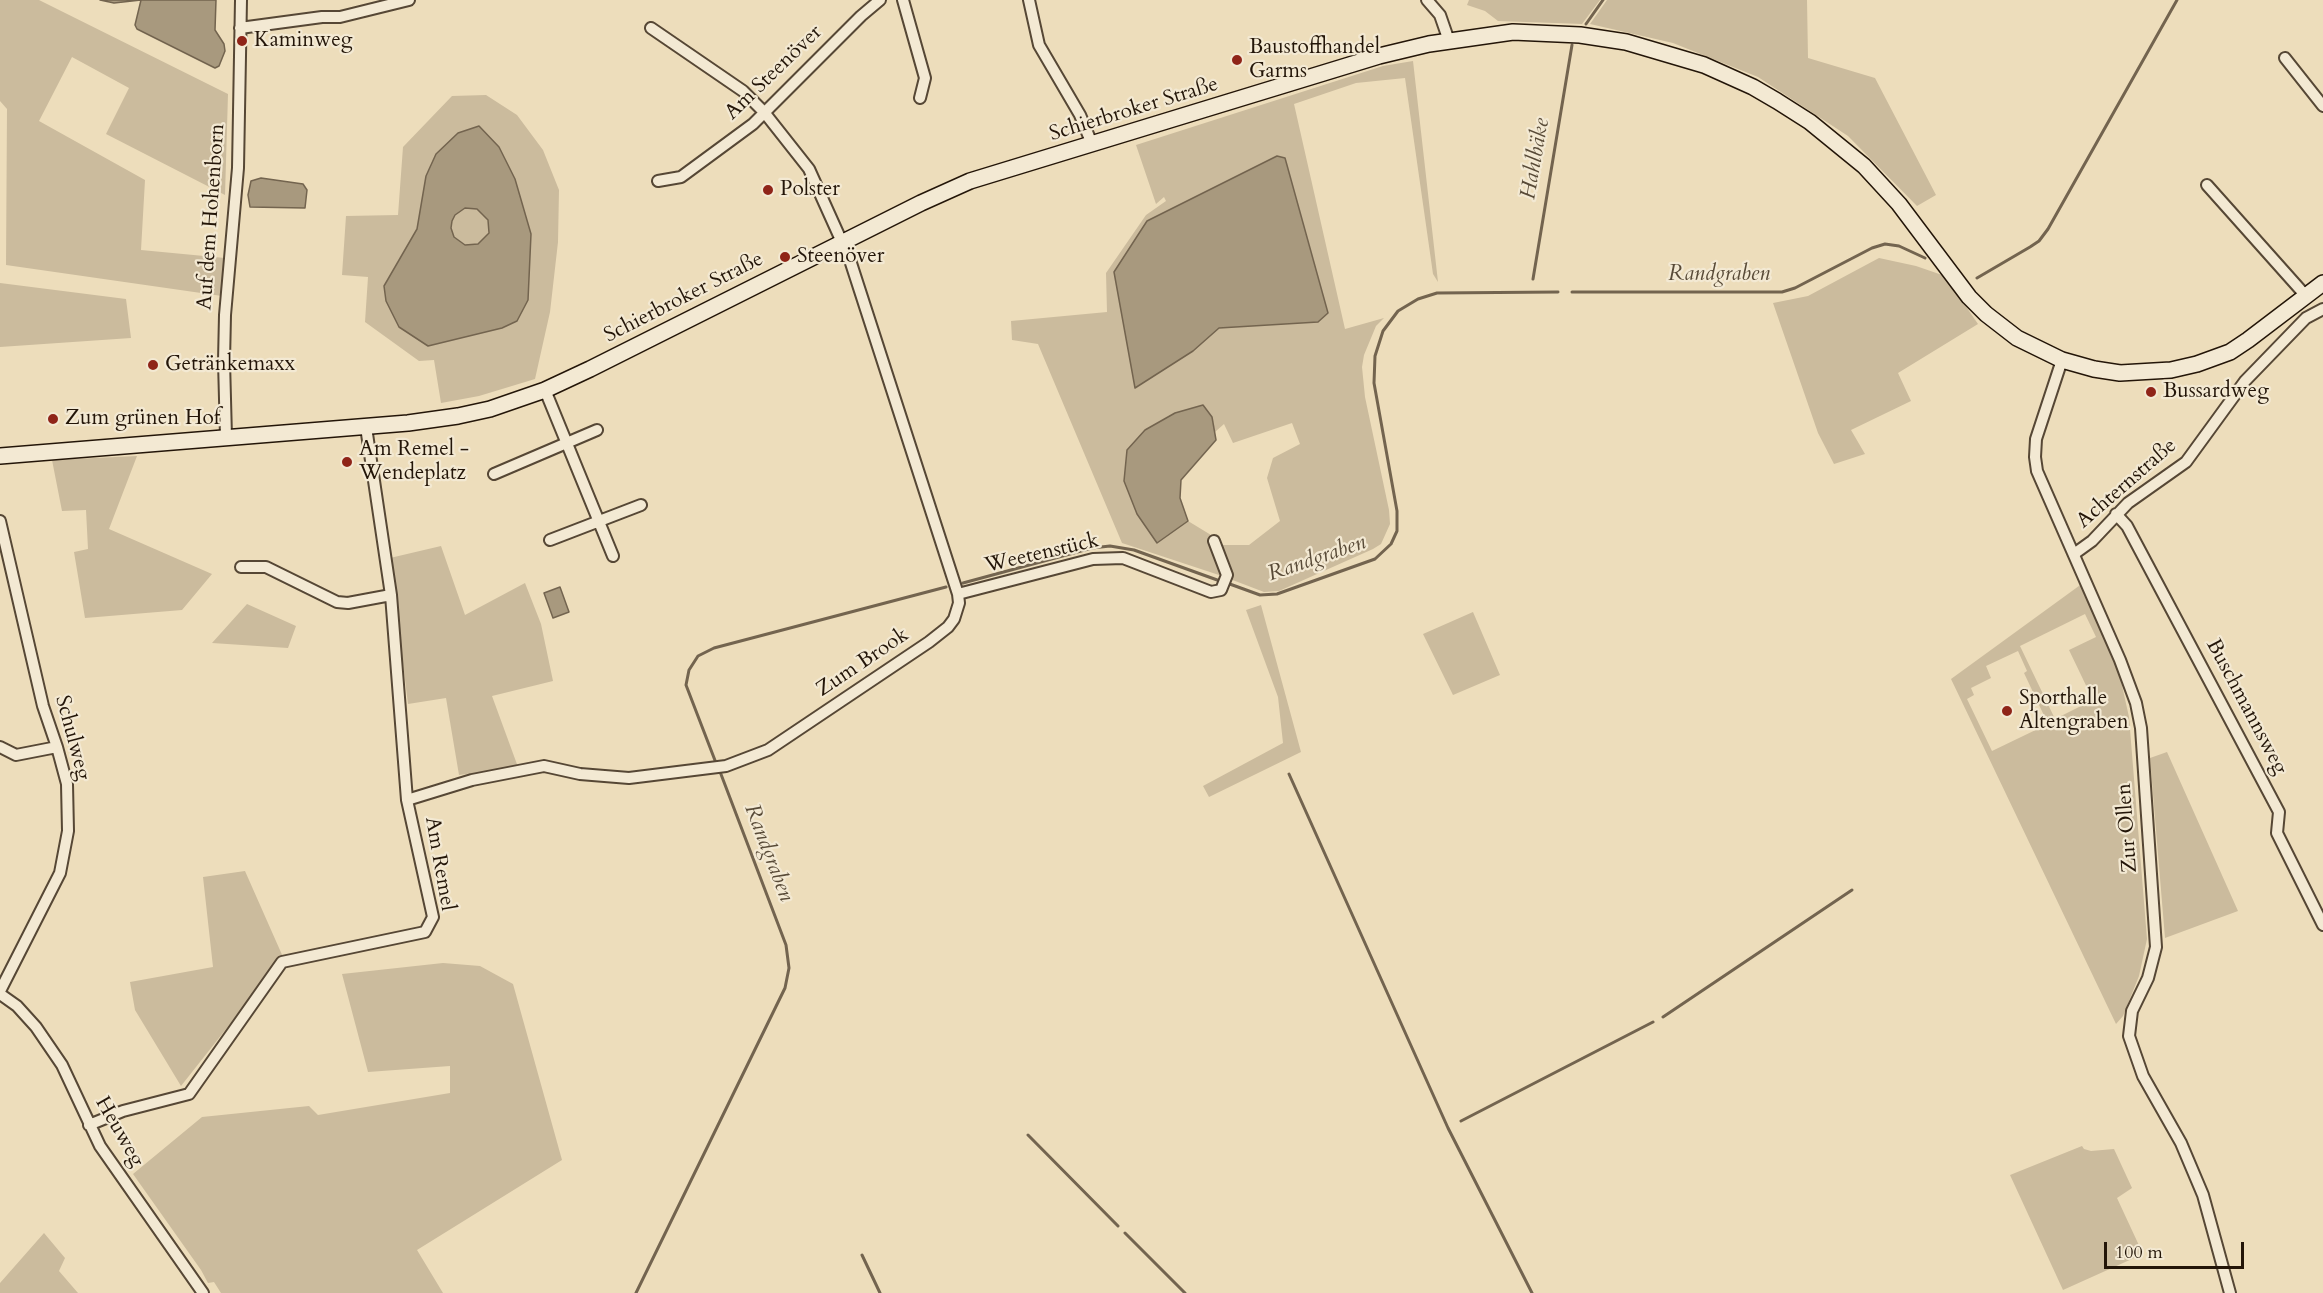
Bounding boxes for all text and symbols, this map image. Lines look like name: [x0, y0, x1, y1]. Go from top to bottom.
street label: Am Steenöver: [720, 20, 828, 126]
place label: Kaminweg: [254, 28, 352, 54]
marker: Kaminweg: [235, 34, 249, 48]
place label: Baustoffhandel Garms: [1249, 35, 1380, 85]
marker: Baustoffhandel Garms: [1230, 53, 1244, 67]
street label: Schierbroker Straße: [1047, 72, 1221, 148]
water label: Hahlbäke: [1516, 116, 1556, 202]
street label: Auf dem Hohenborn: [193, 123, 231, 311]
place label: Polster: [780, 177, 840, 203]
marker: Polster: [761, 183, 775, 197]
place label: Steenöver: [797, 244, 884, 270]
street label: Schierbroker Straße: [600, 247, 768, 349]
marker: Steenöver: [778, 250, 792, 264]
water label: Randgraben: [1668, 262, 1770, 288]
place label: Getränkemaxx: [165, 352, 295, 378]
marker: Getränkemaxx: [146, 358, 160, 372]
place label: Bussardweg: [2163, 379, 2269, 405]
marker: Bussardweg: [2144, 385, 2158, 399]
place label: Zum grünen Hof: [65, 406, 220, 432]
marker: Zum grünen Hof: [46, 412, 60, 426]
street label: Achternstraße: [2072, 434, 2182, 534]
place label: Am Remel - Wendeplatz: [359, 437, 469, 487]
marker: Am Remel - Wendeplatz: [340, 455, 354, 469]
street label: Weetenstück: [982, 529, 1102, 579]
water label: Randgraben: [1264, 530, 1370, 588]
street label: Zum Brook: [812, 623, 914, 703]
street label: Buschmannsweg: [2200, 635, 2292, 779]
place label: Sporthalle Altengraben: [2019, 686, 2129, 736]
street label: Schulweg: [49, 693, 95, 783]
marker: Sporthalle Altengraben: [2000, 704, 2014, 718]
street label: Zur Ollen: [2112, 782, 2144, 874]
water label: Randgraben: [737, 801, 799, 905]
street label: Am Remel: [418, 815, 460, 913]
street label: Heuweg: [89, 1092, 149, 1172]
scale bar: [2107, 1230, 2246, 1268]
text: 100 m: [2115, 1240, 2163, 1265]

